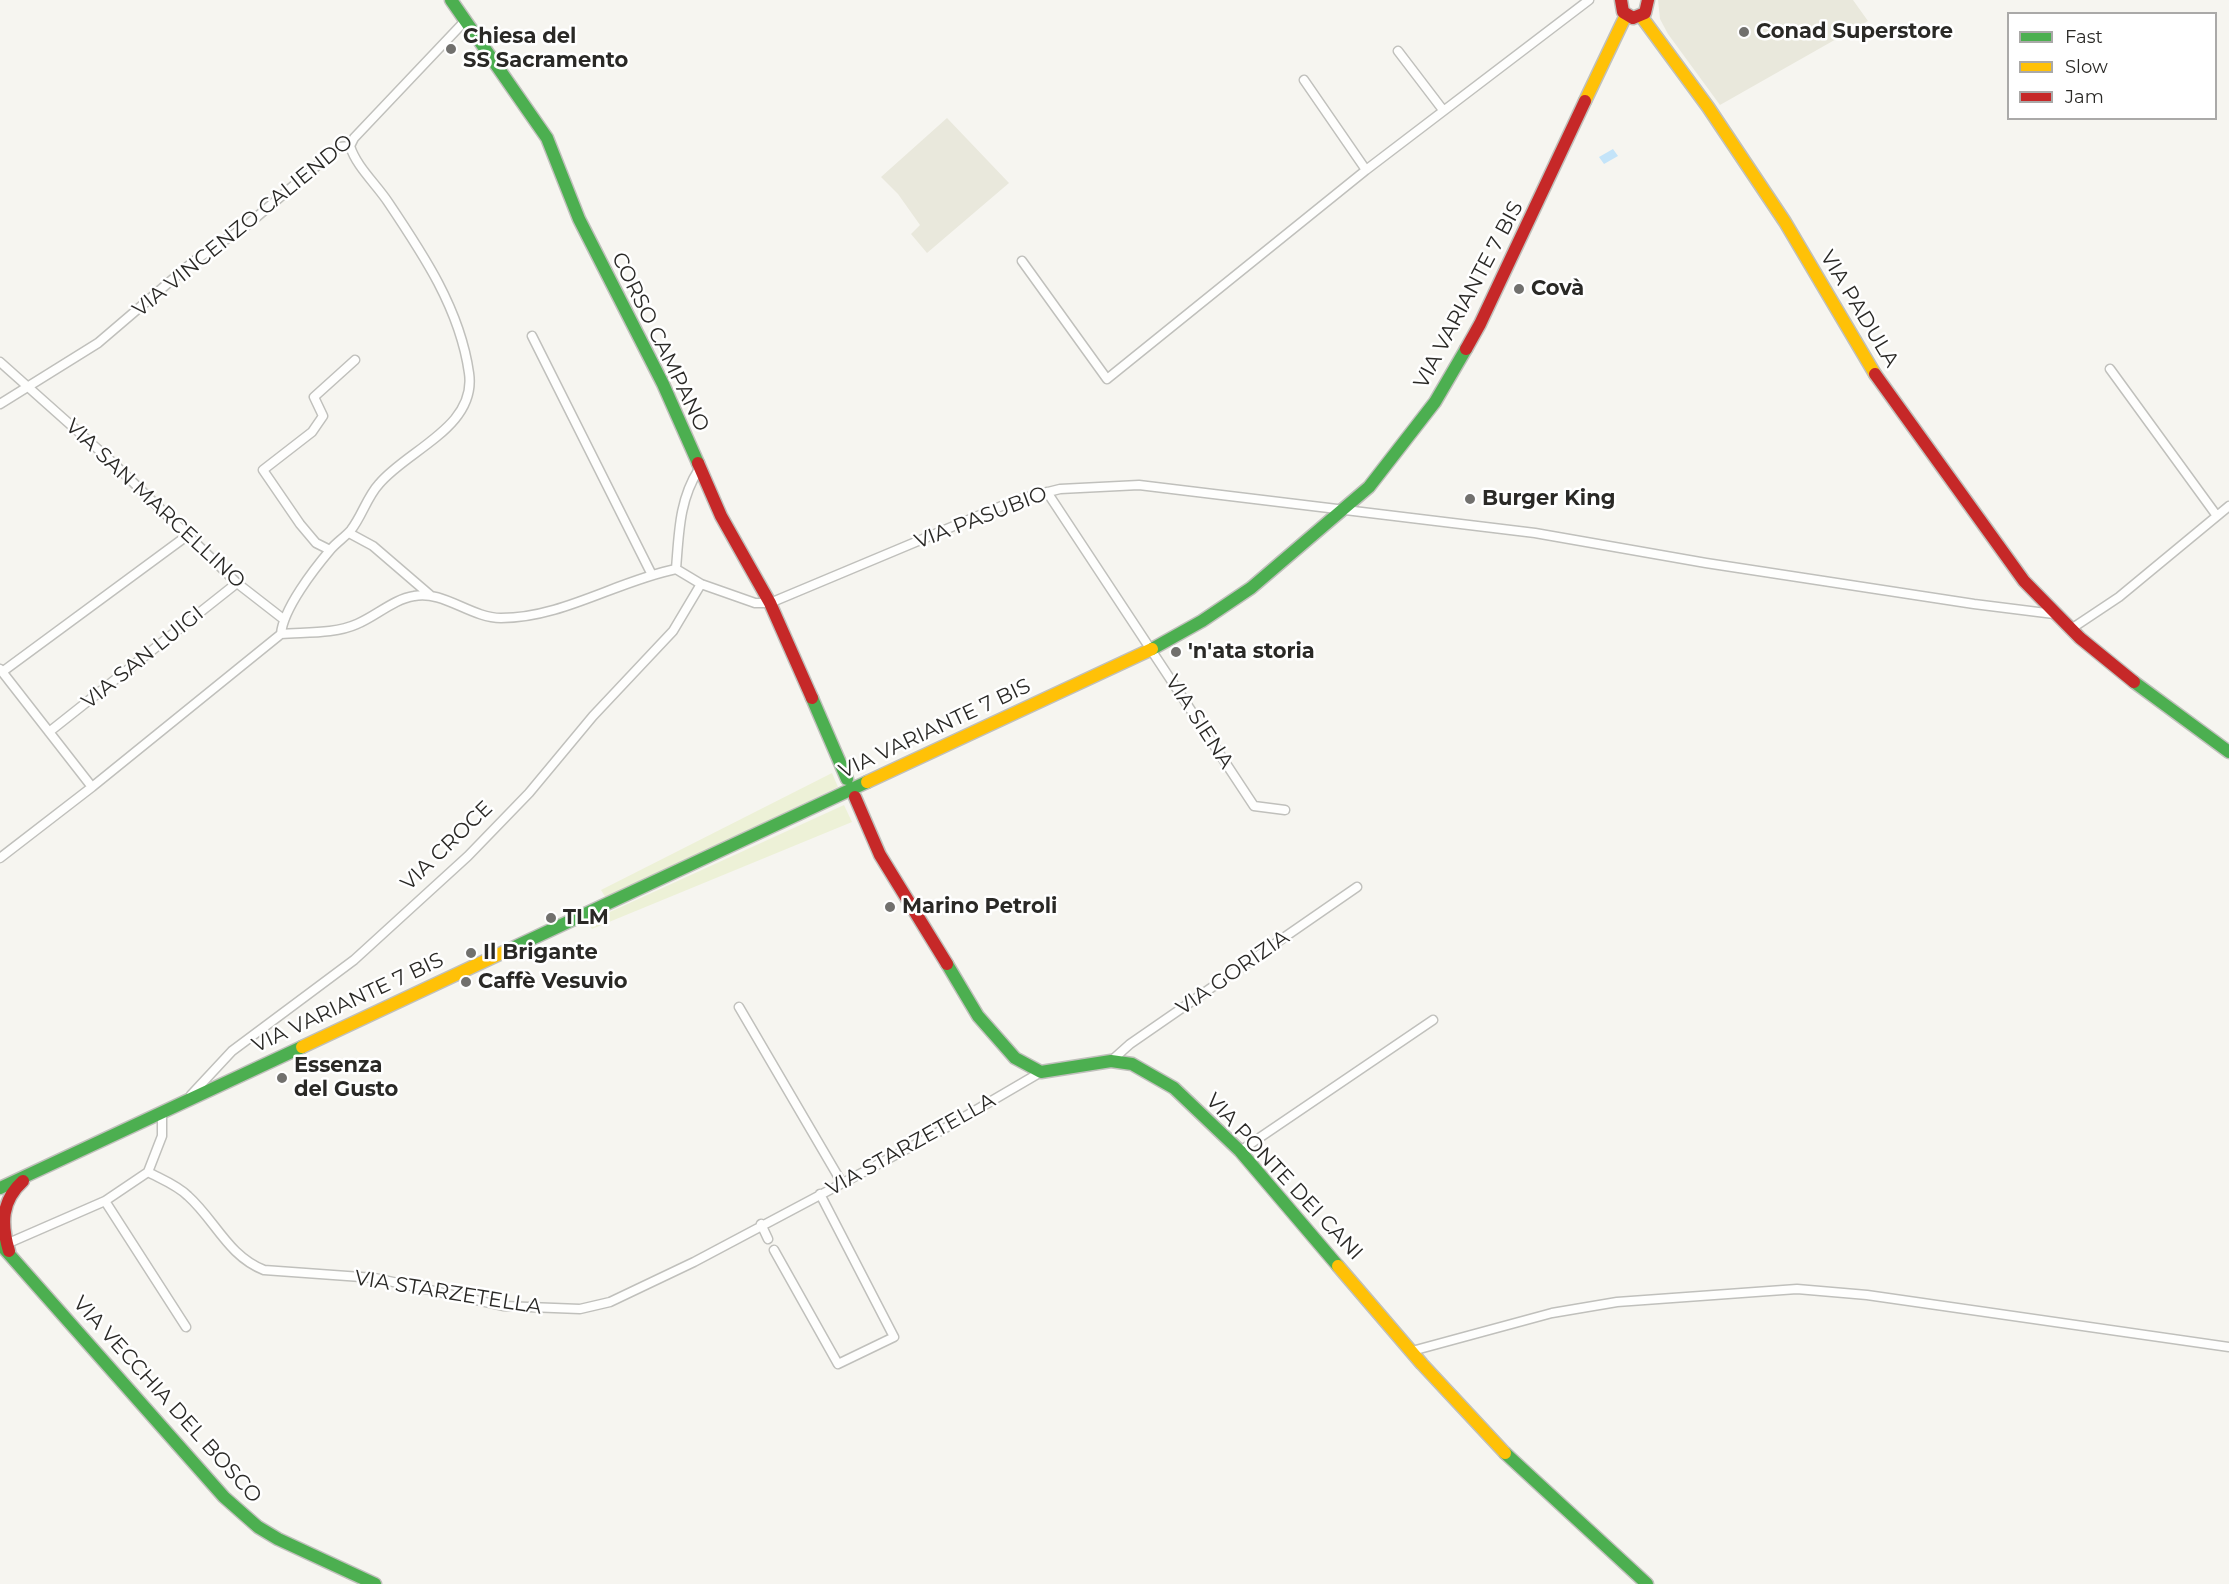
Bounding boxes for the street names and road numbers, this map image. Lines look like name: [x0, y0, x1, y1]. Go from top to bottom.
street label: VIA VINCENZO CALIENDO: [128, 129, 358, 323]
street label: VIA VARIANTE 7 BIS: [1409, 197, 1529, 393]
street label: VIA PADULA: [1814, 246, 1904, 372]
street label: CORSO CAMPANO: [606, 248, 714, 436]
street label: VIA SAN MARCELLINO: [60, 414, 250, 594]
street label: VIA PASUBIO: [911, 481, 1051, 555]
street label: VIA SAN LUIGI: [77, 601, 209, 715]
street label: VIA SIENA: [1159, 670, 1239, 774]
street label: VIA VARIANTE 7 BIS: [835, 674, 1035, 784]
street label: VIA CROCE: [396, 796, 498, 896]
street label: VIA GORIZIA: [1172, 925, 1294, 1021]
street label: VIA VARIANTE 7 BIS: [248, 948, 448, 1058]
street label: VIA STARZETELLA: [822, 1088, 1000, 1202]
street label: VIA PONTE DEI CANI: [1200, 1088, 1368, 1266]
street label: VIA STARZETELLA: [353, 1266, 543, 1320]
street label: VIA VECCHIA DEL BOSCO: [67, 1291, 267, 1509]

